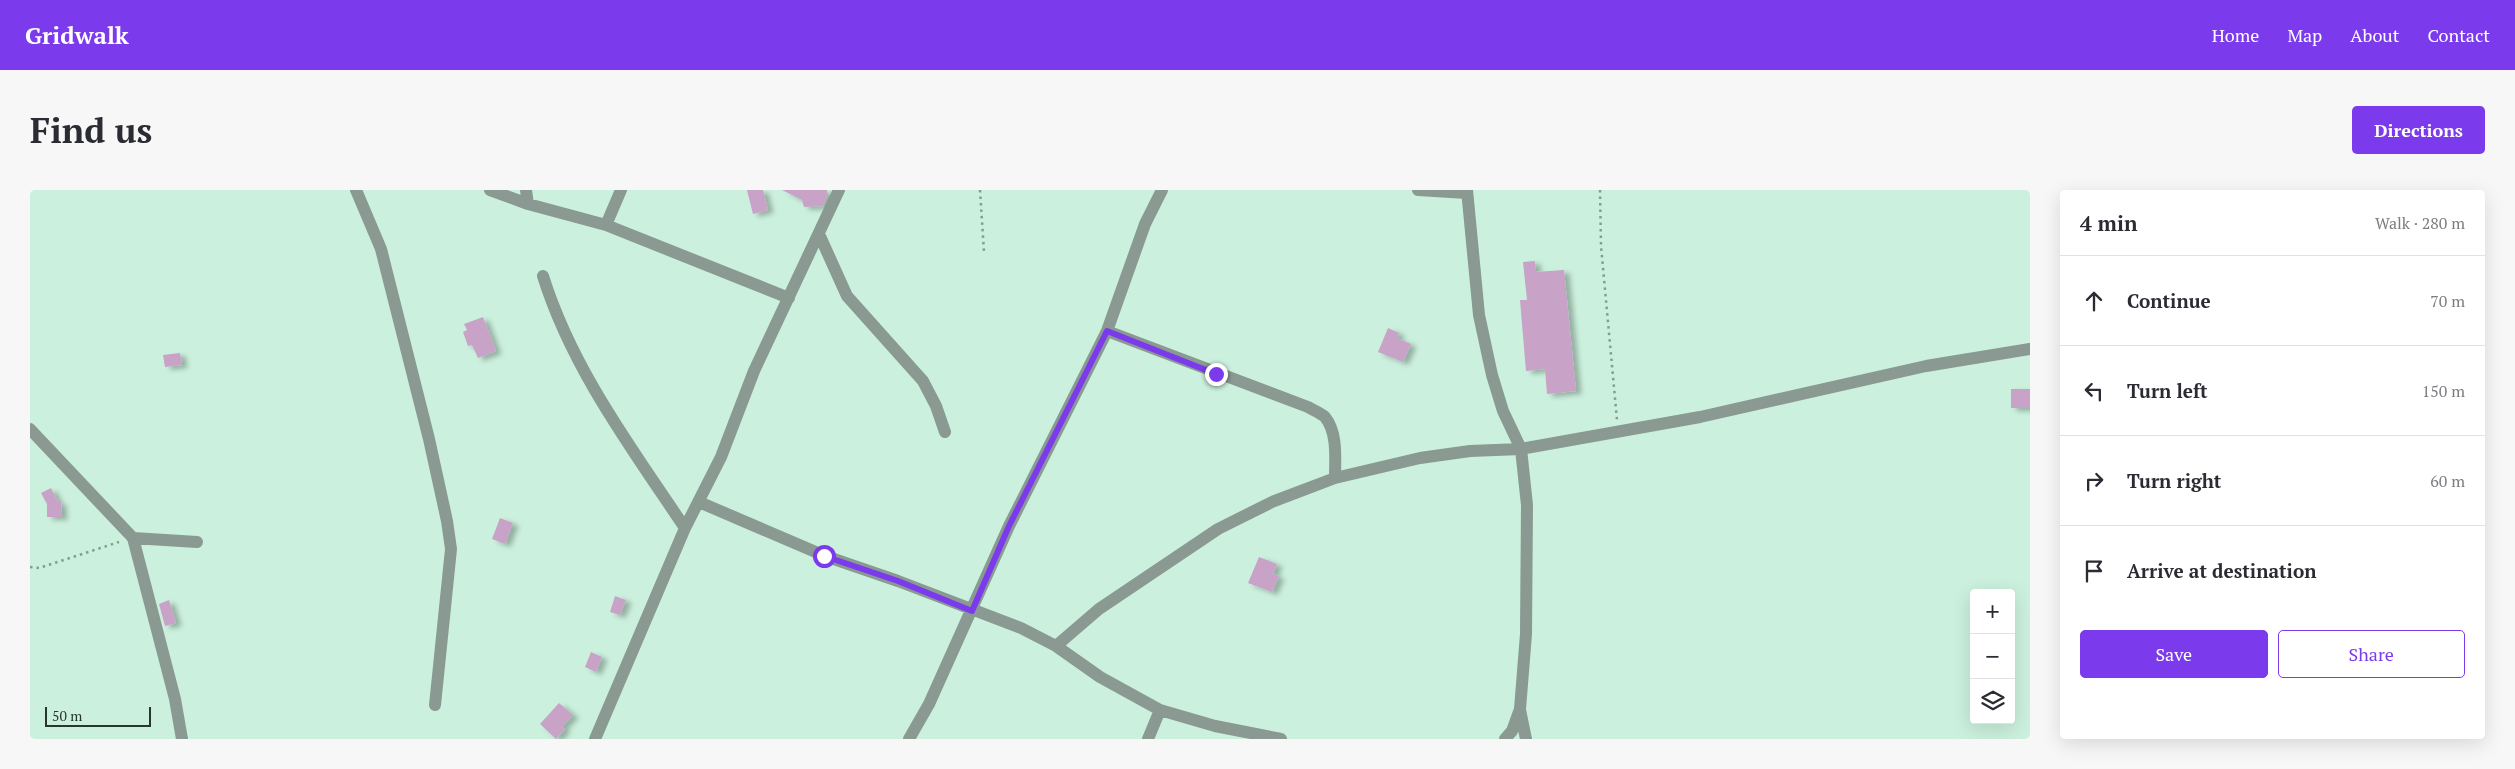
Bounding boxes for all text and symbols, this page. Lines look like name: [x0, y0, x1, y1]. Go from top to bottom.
text: Gridwalk: [25, 19, 129, 51]
text: Home: [2212, 23, 2259, 47]
text: Map: [2287, 23, 2322, 47]
text: About: [2350, 23, 2399, 47]
text: Contact: [2427, 23, 2490, 47]
button: Directions: [2352, 106, 2485, 154]
text: Find us: [30, 107, 152, 153]
text: 4 min: [2080, 209, 2137, 237]
text: Walk · 280 m: [2375, 212, 2465, 234]
icon: ahead: [2080, 287, 2108, 315]
text: Continue: [2127, 288, 2211, 313]
text: 70 m: [2430, 290, 2465, 312]
route end: [1205, 363, 1228, 386]
icon: left: [2080, 377, 2108, 405]
text: Turn left: [2127, 378, 2208, 403]
text: 150 m: [2422, 380, 2465, 402]
icon: right: [2080, 467, 2108, 495]
text: Turn right: [2127, 468, 2221, 493]
text: 60 m: [2430, 470, 2465, 492]
route start: [813, 545, 836, 568]
icon: arrive: [2080, 557, 2108, 585]
text: Arrive at destination: [2127, 558, 2316, 583]
map controls: [1970, 589, 2015, 724]
button: +: [1970, 589, 2015, 634]
button: Save: [2080, 630, 2268, 678]
button: Share: [2278, 630, 2465, 678]
button: −: [1970, 634, 2015, 679]
button: layers: [1970, 679, 2015, 724]
scale bar: [45, 704, 151, 727]
text: 50 m: [52, 706, 82, 725]

